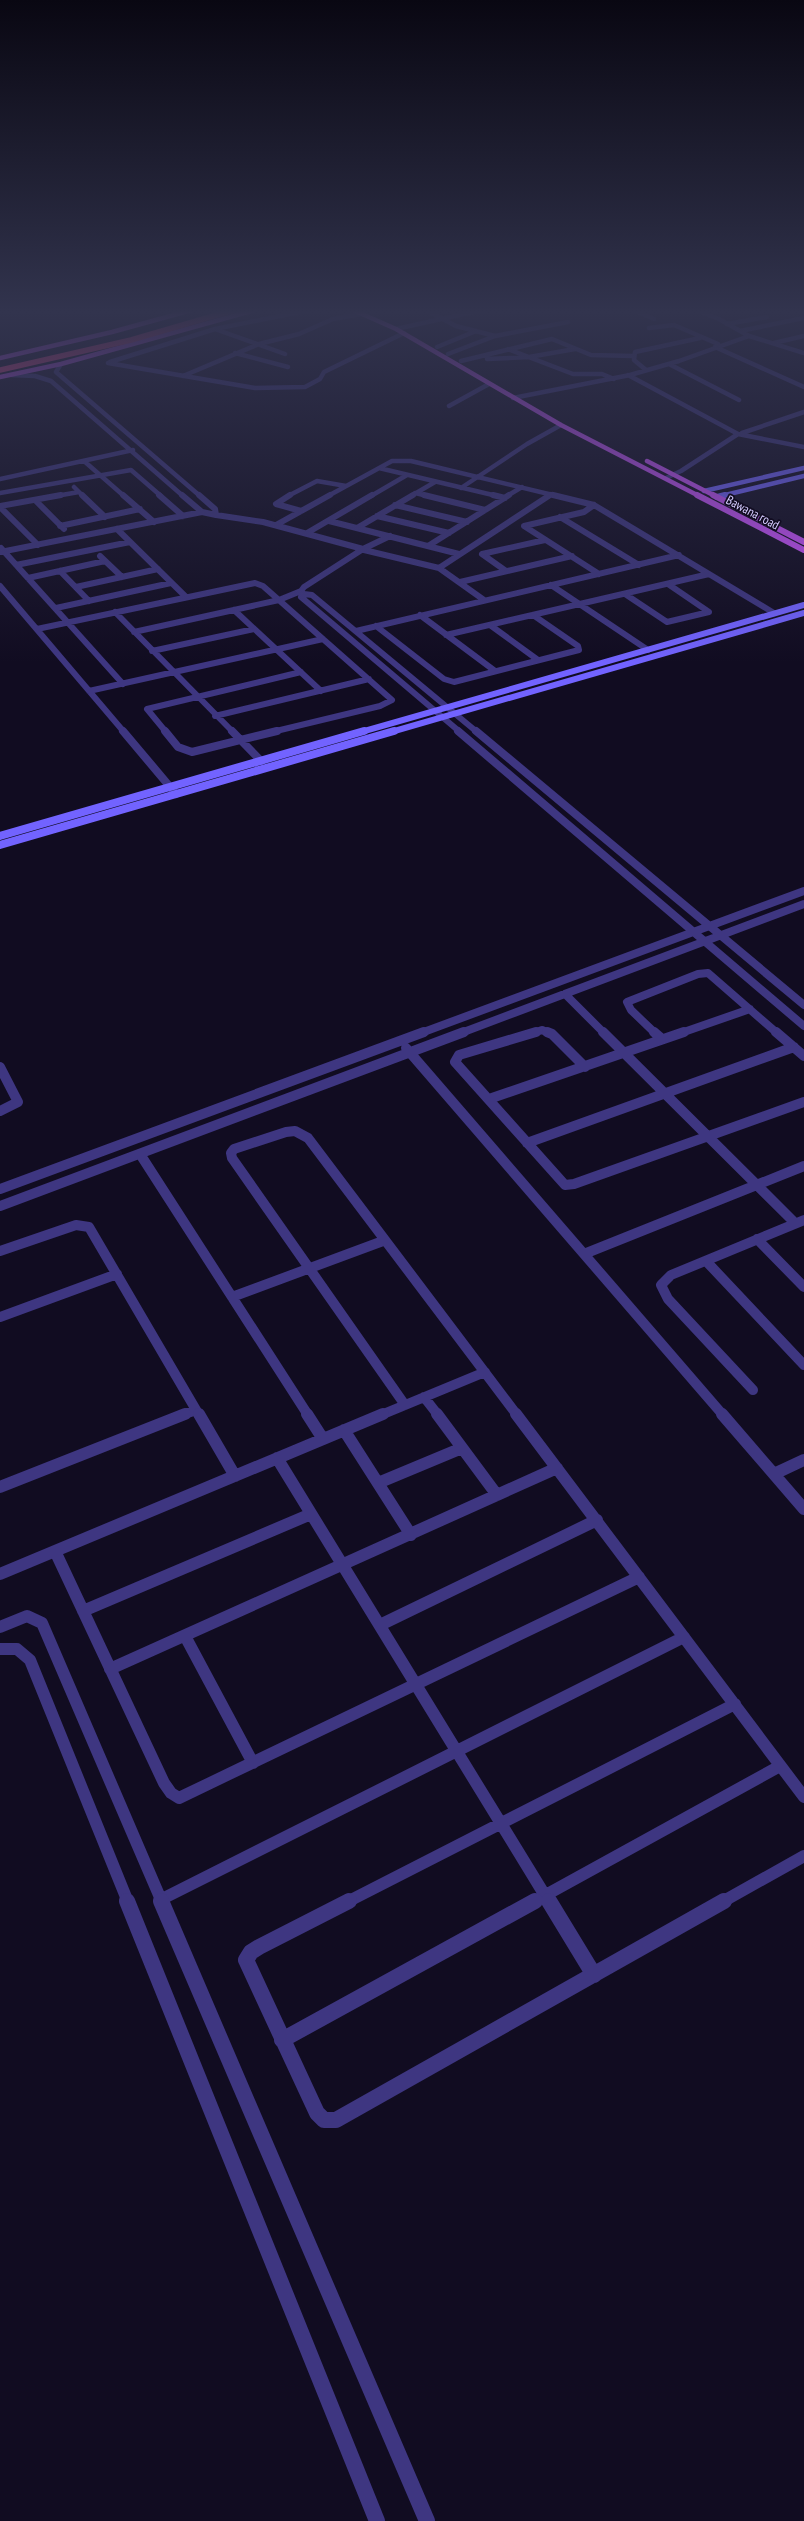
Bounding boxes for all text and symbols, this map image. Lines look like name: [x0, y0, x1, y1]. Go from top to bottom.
street label: Bawana road: [723, 491, 782, 534]

